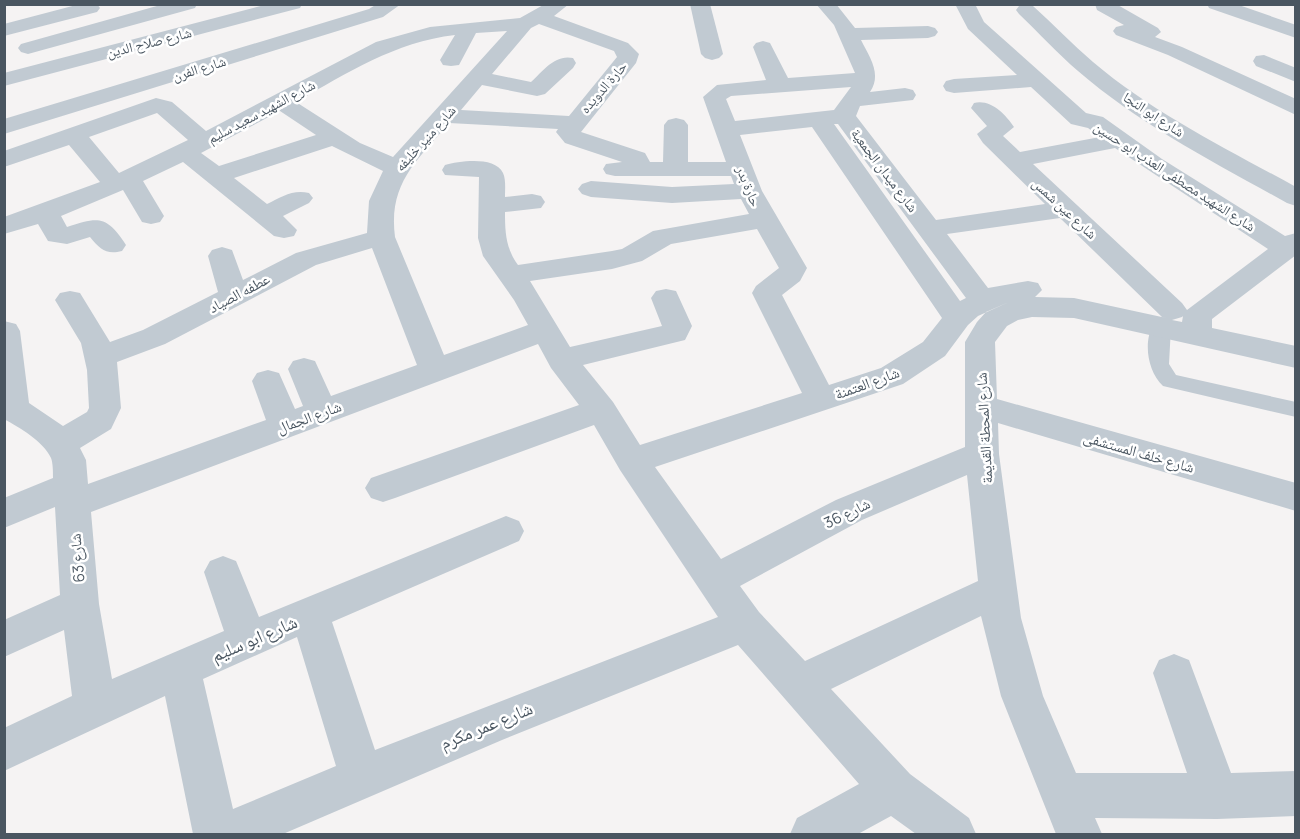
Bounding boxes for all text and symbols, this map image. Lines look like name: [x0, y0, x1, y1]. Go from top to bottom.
street label: شارع صلاح الدين: [105, 22, 194, 63]
street label: شارع الفرن: [170, 51, 228, 86]
street label: حارة الدويده: [575, 57, 631, 117]
street label: شارع الشهيد سعيد سليم: [204, 75, 319, 148]
street label: شارع ابو النجا: [1119, 87, 1188, 142]
street label: شارع منير خليفه: [390, 101, 460, 176]
street label: شارع الشهيد مصطفى العذب ابو حسين: [1090, 117, 1259, 236]
street label: شارع ميدان الجمعية: [846, 124, 923, 216]
street label: حارة بدر: [732, 162, 766, 209]
street label: شارع عين شمس: [1028, 173, 1101, 244]
street label: عطفه الصياد: [205, 268, 274, 318]
street label: شارع العتمنة: [832, 362, 902, 404]
street label: شارع المحطة القديمة: [971, 372, 997, 484]
street label: شارع الجمال: [274, 396, 344, 438]
street label: شارع خلف المستشفى: [1081, 426, 1197, 478]
street label: شارع 36: [820, 493, 874, 533]
street label: شارع 63: [64, 532, 90, 583]
street label: شارع ابو سليم: [207, 609, 301, 668]
street label: شارع عمر مكرم: [436, 696, 536, 755]

